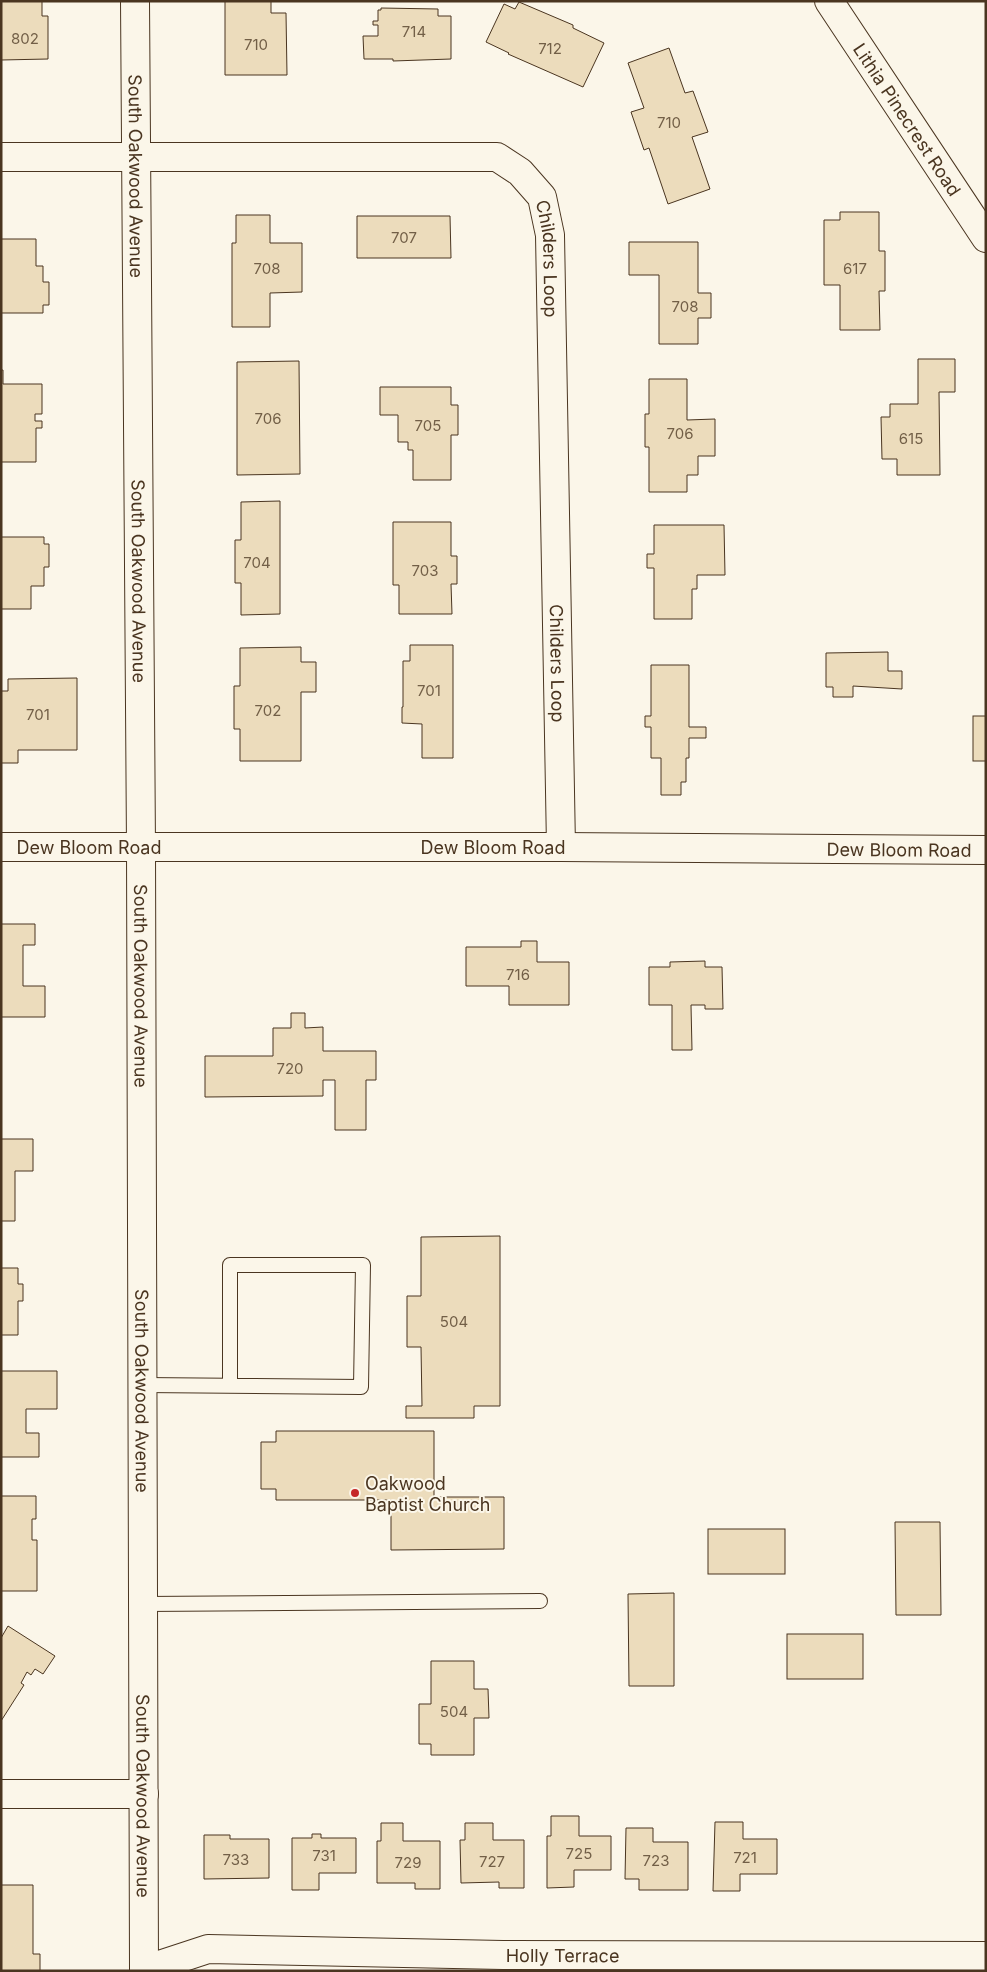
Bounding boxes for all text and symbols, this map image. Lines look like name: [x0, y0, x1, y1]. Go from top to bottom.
house number: 714: [402, 22, 426, 41]
house number: 802: [11, 29, 39, 48]
house number: 710: [244, 35, 268, 54]
house number: 712: [538, 39, 562, 58]
street label: Lithia Pinecrest Road: [849, 39, 966, 200]
street label: South Oakwood Avenue: [125, 74, 147, 278]
house number: 710: [657, 113, 681, 132]
street label: Childers Loop: [532, 198, 562, 318]
house number: 707: [391, 228, 417, 247]
house number: 708: [254, 259, 281, 278]
house number: 617: [843, 259, 867, 278]
house number: 708: [672, 297, 699, 316]
house number: 706: [254, 409, 282, 428]
house number: 705: [415, 416, 441, 435]
house number: 706: [666, 424, 694, 443]
house number: 615: [899, 429, 923, 448]
street label: South Oakwood Avenue: [128, 479, 150, 683]
house number: 704: [243, 553, 271, 572]
house number: 703: [412, 561, 438, 580]
street label: Childers Loop: [546, 604, 569, 723]
house number: 701: [417, 681, 441, 700]
house number: 702: [255, 701, 281, 720]
house number: 701: [26, 705, 50, 724]
street label: Dew Bloom Road: [17, 837, 161, 858]
street label: Dew Bloom Road: [421, 837, 565, 858]
street label: Dew Bloom Road: [826, 838, 972, 860]
street label: South Oakwood Avenue: [131, 884, 152, 1088]
house number: 716: [506, 965, 530, 984]
house number: 720: [276, 1059, 304, 1078]
street label: South Oakwood Avenue: [132, 1289, 153, 1493]
house number: 504: [440, 1312, 468, 1331]
place label: Oakwood Baptist Church: [365, 1473, 490, 1515]
marker: Oakwood Baptist Church: [349, 1487, 361, 1499]
street label: South Oakwood Avenue: [133, 1694, 154, 1898]
house number: 504: [440, 1702, 468, 1721]
house number: 725: [566, 1844, 592, 1863]
house number: 731: [312, 1846, 336, 1865]
house number: 721: [733, 1848, 757, 1867]
house number: 733: [223, 1850, 249, 1869]
house number: 723: [643, 1851, 669, 1870]
house number: 727: [479, 1852, 505, 1871]
house number: 729: [395, 1853, 421, 1872]
street label: Holly Terrace: [506, 1945, 619, 1966]

